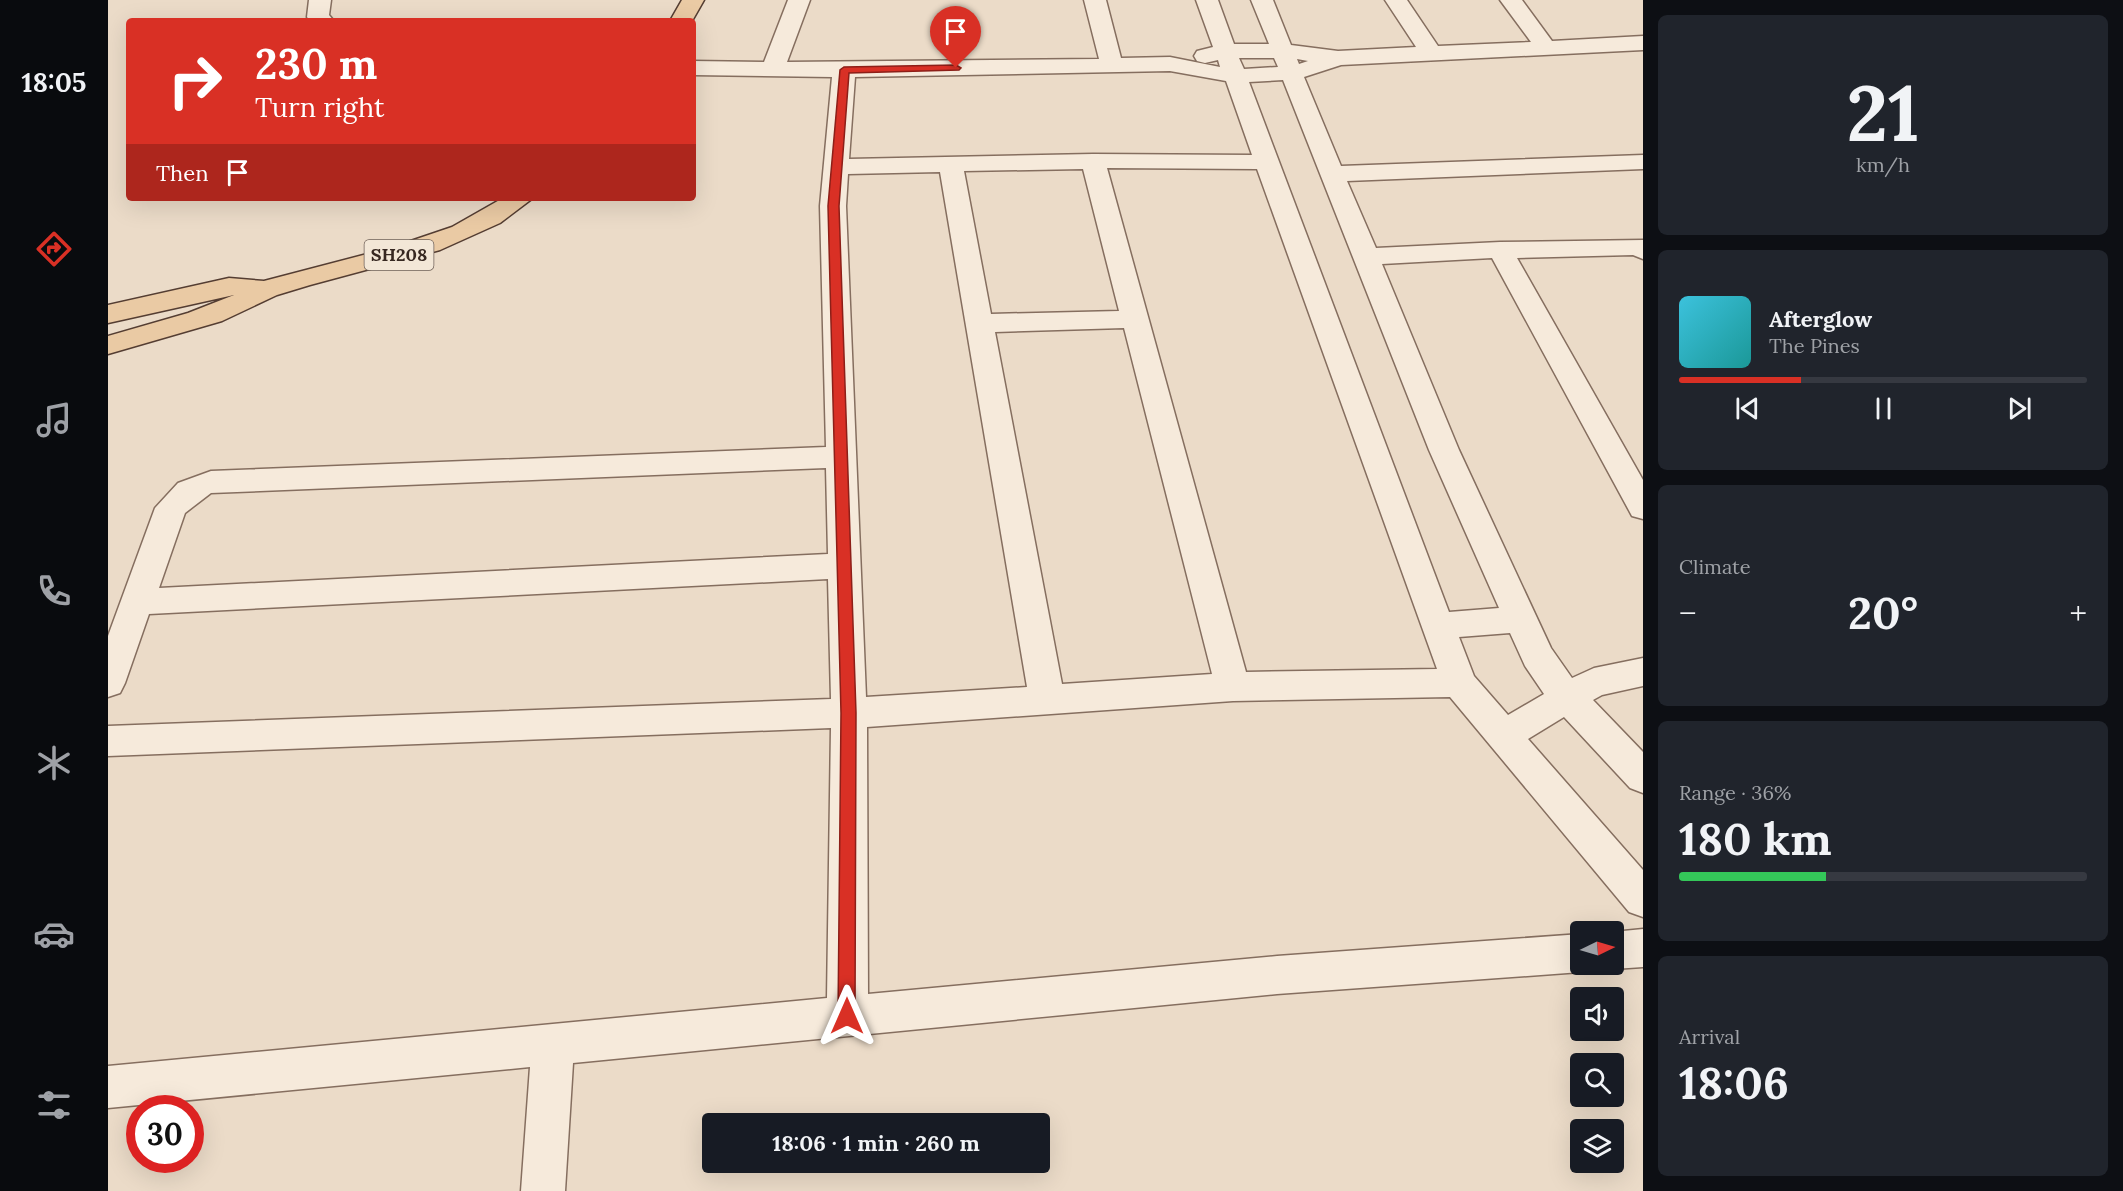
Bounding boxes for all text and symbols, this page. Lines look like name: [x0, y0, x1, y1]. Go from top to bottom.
pin: [930, 6, 981, 68]
icon: arrive: [939, 15, 972, 48]
text: 230 m: [255, 37, 377, 91]
icon: right: [156, 42, 234, 120]
text: 21: [1846, 63, 1920, 162]
text: 18:05: [22, 65, 86, 99]
text: Turn right: [255, 90, 384, 124]
text: km/h: [1856, 152, 1910, 177]
icon: arrive: [221, 156, 254, 189]
text: Then: [156, 159, 209, 187]
icon: directions: [33, 228, 75, 270]
road number: SH208: [364, 240, 434, 270]
text: Afterglow: [1769, 305, 1872, 333]
text: The Pines: [1769, 333, 1860, 358]
icon: previous: [1731, 392, 1764, 425]
icon: pause: [1867, 392, 1900, 425]
icon: next: [2003, 392, 2036, 425]
icon: music: [33, 399, 75, 441]
text: Climate: [1679, 554, 1751, 579]
icon: phone: [33, 570, 75, 612]
text: 20°: [1848, 584, 1918, 641]
text: −: [1679, 592, 1697, 634]
text: +: [2069, 592, 2087, 634]
icon: climate: [33, 742, 75, 784]
text: Range · 36%: [1679, 780, 1791, 805]
text: 180 km: [1679, 810, 1832, 867]
icon: car: [33, 913, 75, 955]
north arrow: [1570, 921, 1624, 975]
map controls: [1570, 921, 1624, 1173]
position arrow: [815, 984, 879, 1048]
button: sound: [1570, 987, 1624, 1041]
text: Arrival: [1679, 1024, 1740, 1049]
button: search: [1570, 1053, 1624, 1107]
text: 18:06: [1679, 1054, 1789, 1111]
icon: filters: [33, 1084, 75, 1126]
speed limit sign: 30: [126, 1095, 204, 1173]
button: layers: [1570, 1119, 1624, 1173]
text: 18:06 · 1 min · 260 m: [772, 1129, 980, 1157]

